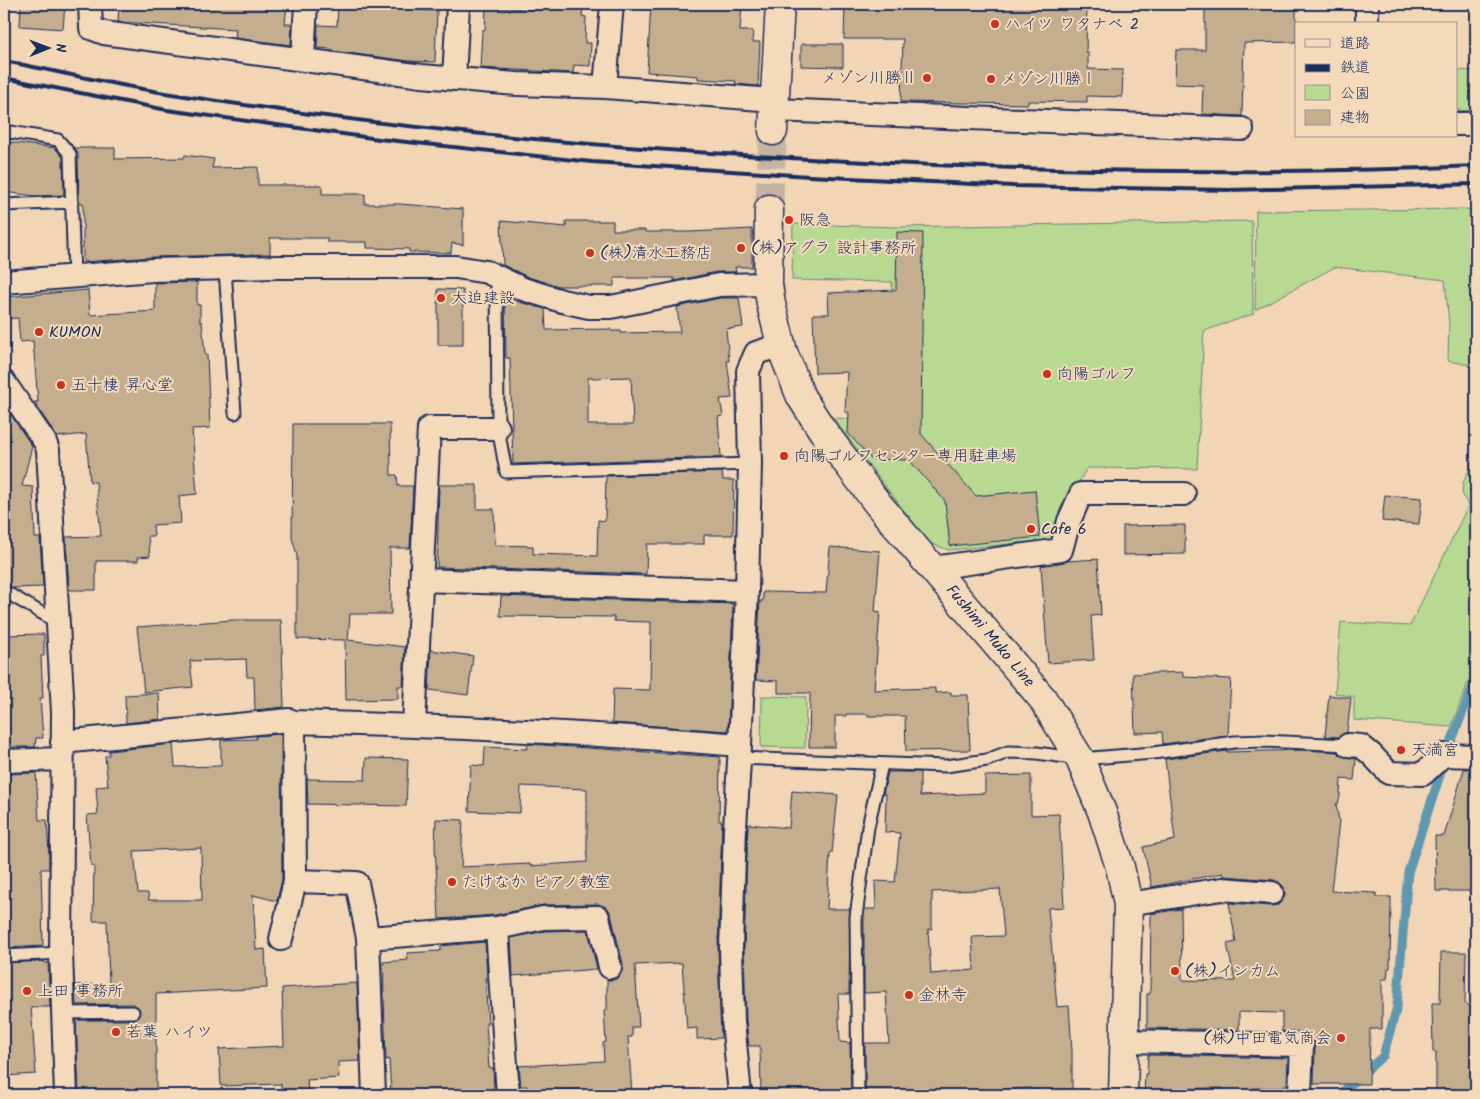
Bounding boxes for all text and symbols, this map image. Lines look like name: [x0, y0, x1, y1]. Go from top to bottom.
place label: ハイツ ワタナベ 2: [1005, 12, 1139, 37]
marker: ハイツ ワタナベ 2: [989, 18, 1001, 30]
north arrow: [22, 22, 72, 72]
legend: [1295, 22, 1458, 138]
text: 道路: [1340, 32, 1370, 56]
text: N: [49, 43, 71, 53]
text: 鉄道: [1340, 56, 1370, 80]
place label: メゾン川勝Ⅱ: [821, 66, 917, 91]
place label: メゾン川勝Ⅰ: [1001, 67, 1097, 92]
marker: メゾン川勝Ⅱ: [921, 72, 933, 84]
marker: メゾン川勝Ⅰ: [985, 73, 997, 85]
text: 公園: [1340, 82, 1370, 106]
text: 建物: [1340, 106, 1370, 130]
place label: 阪急: [799, 208, 831, 233]
marker: 阪急: [783, 214, 795, 226]
place label: (株)アグラ 設計事務所: [751, 236, 917, 261]
place label: (株)清水工務店: [600, 241, 712, 266]
marker: (株)アグラ 設計事務所: [735, 242, 747, 254]
marker: (株)清水工務店: [584, 247, 596, 259]
place label: 大迫建設: [451, 286, 515, 311]
marker: 大迫建設: [435, 292, 447, 304]
place label: KUMON: [49, 320, 101, 345]
marker: KUMON: [33, 326, 45, 338]
place label: 向陽ゴルフ: [1057, 362, 1136, 387]
marker: 向陽ゴルフ: [1041, 368, 1053, 380]
place label: 五十棲 昇心堂: [71, 373, 173, 398]
marker: 五十棲 昇心堂: [55, 379, 67, 391]
place label: 向陽ゴルフセンター専用駐車場: [794, 444, 1017, 469]
marker: 向陽ゴルフセンター専用駐車場: [778, 450, 790, 462]
place label: Cafe 6: [1041, 517, 1087, 542]
marker: Cafe 6: [1025, 523, 1037, 535]
street label: Fushimi Muko Line: [939, 579, 1041, 693]
place label: 天満宮: [1411, 738, 1459, 763]
marker: 天満宮: [1395, 744, 1407, 756]
place label: たけなか ピアノ教室: [462, 870, 611, 895]
marker: たけなか ピアノ教室: [446, 876, 458, 888]
place label: (株)インカム: [1185, 959, 1281, 984]
marker: (株)インカム: [1169, 965, 1181, 977]
place label: 上田 事務所: [37, 979, 123, 1004]
place label: 金林寺: [919, 983, 967, 1008]
marker: 上田 事務所: [21, 985, 33, 997]
marker: 金林寺: [903, 989, 915, 1001]
place label: 若葉 ハイツ: [126, 1020, 212, 1045]
marker: 若葉 ハイツ: [110, 1026, 122, 1038]
place label: (株)中田電気商会: [1203, 1026, 1331, 1051]
marker: (株)中田電気商会: [1335, 1032, 1347, 1044]

